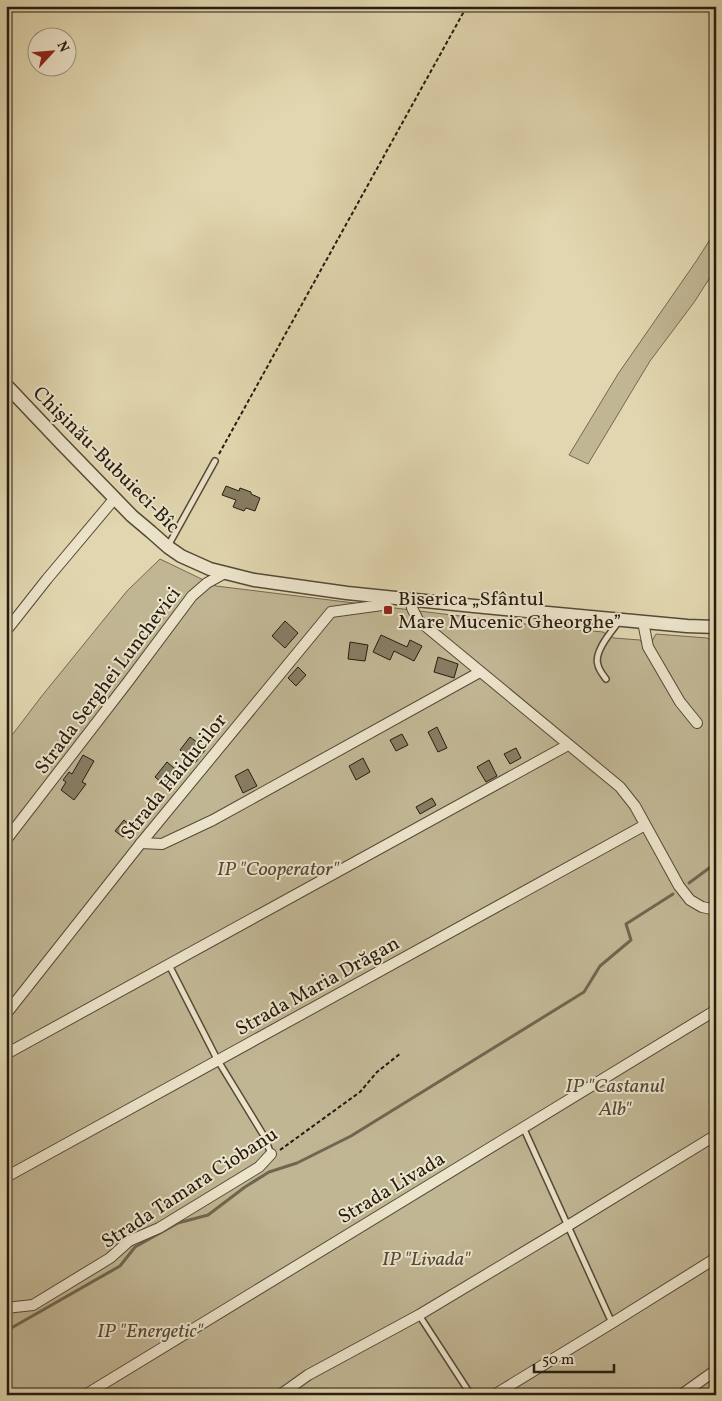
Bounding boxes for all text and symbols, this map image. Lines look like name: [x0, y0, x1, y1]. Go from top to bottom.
north arrow: [28, 28, 78, 78]
text: N: [52, 38, 73, 56]
street label: Chișinău-Bubuieci-Bîc: [26, 380, 186, 540]
street label: Strada Serghei Lunchevici: [29, 582, 188, 781]
place label: Biserica „Sfântul Mare Mucenic Gheorghe”: [398, 586, 621, 637]
marker: Biserica „Sfântul Mare Mucenic Gheorghe”: [382, 604, 394, 616]
street label: Strada Haiducilor: [115, 708, 234, 846]
park label: IP "Cooperator": [217, 856, 340, 884]
street label: Strada Maria Drăgan: [231, 930, 405, 1044]
park label: IP "Castanul Alb": [565, 1073, 665, 1124]
street label: Strada Tamara Ciobanu: [96, 1121, 284, 1256]
street label: Strada Livada: [333, 1146, 451, 1232]
park label: IP "Livada": [382, 1246, 471, 1274]
park label: IP "Energetic": [97, 1318, 204, 1346]
scale bar: [534, 1341, 614, 1373]
text: 50 m: [542, 1350, 574, 1371]

